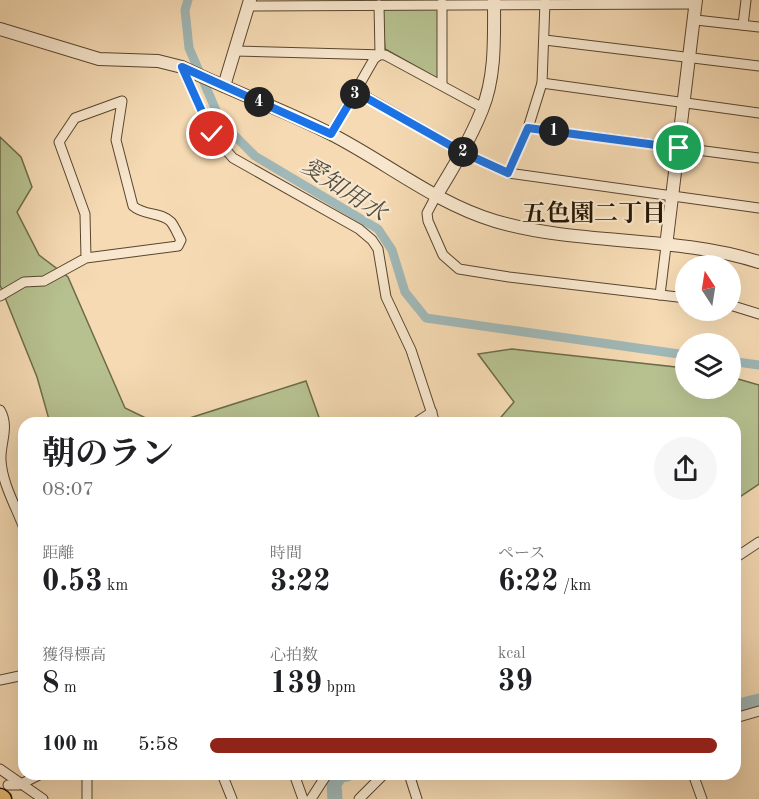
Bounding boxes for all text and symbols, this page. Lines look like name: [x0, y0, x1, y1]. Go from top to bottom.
pin: 3: [340, 79, 370, 109]
text: 3: [350, 86, 360, 102]
pin: 4: [244, 87, 274, 117]
text: 4: [254, 94, 264, 110]
pin: [186, 108, 237, 159]
pin: 1: [539, 116, 569, 146]
icon: check: [195, 117, 228, 150]
pin: [653, 122, 704, 173]
text: 1: [549, 123, 559, 139]
icon: arrive: [662, 131, 695, 164]
pin: 2: [448, 137, 478, 167]
text: 2: [458, 144, 468, 160]
water label: 愛知用水: [296, 152, 393, 228]
district label: 五色園二丁目: [522, 200, 666, 227]
north arrow: [675, 255, 741, 321]
map controls: [675, 255, 741, 399]
button: layers: [675, 333, 741, 399]
button: share: [654, 437, 717, 500]
text: 朝のラン: [42, 439, 174, 472]
text: 08:07: [42, 480, 94, 500]
text: 距離: [42, 546, 74, 562]
text: 時間: [270, 546, 302, 562]
text: ペース: [498, 546, 545, 562]
text: 0.53: [42, 567, 103, 597]
text: 3:22: [270, 567, 331, 597]
text: 6:22: [498, 567, 559, 597]
text: km: [103, 578, 128, 594]
text: /km: [559, 578, 591, 594]
text: kcal: [498, 646, 526, 662]
text: 獲得標高: [42, 648, 106, 664]
text: 心拍数: [270, 648, 318, 664]
text: 39: [498, 667, 533, 697]
text: 8: [42, 669, 59, 699]
text: 139: [270, 669, 322, 699]
text: m: [59, 680, 77, 696]
text: bpm: [322, 680, 356, 696]
text: 100 m: [42, 735, 98, 755]
text: 5:58: [138, 735, 178, 755]

